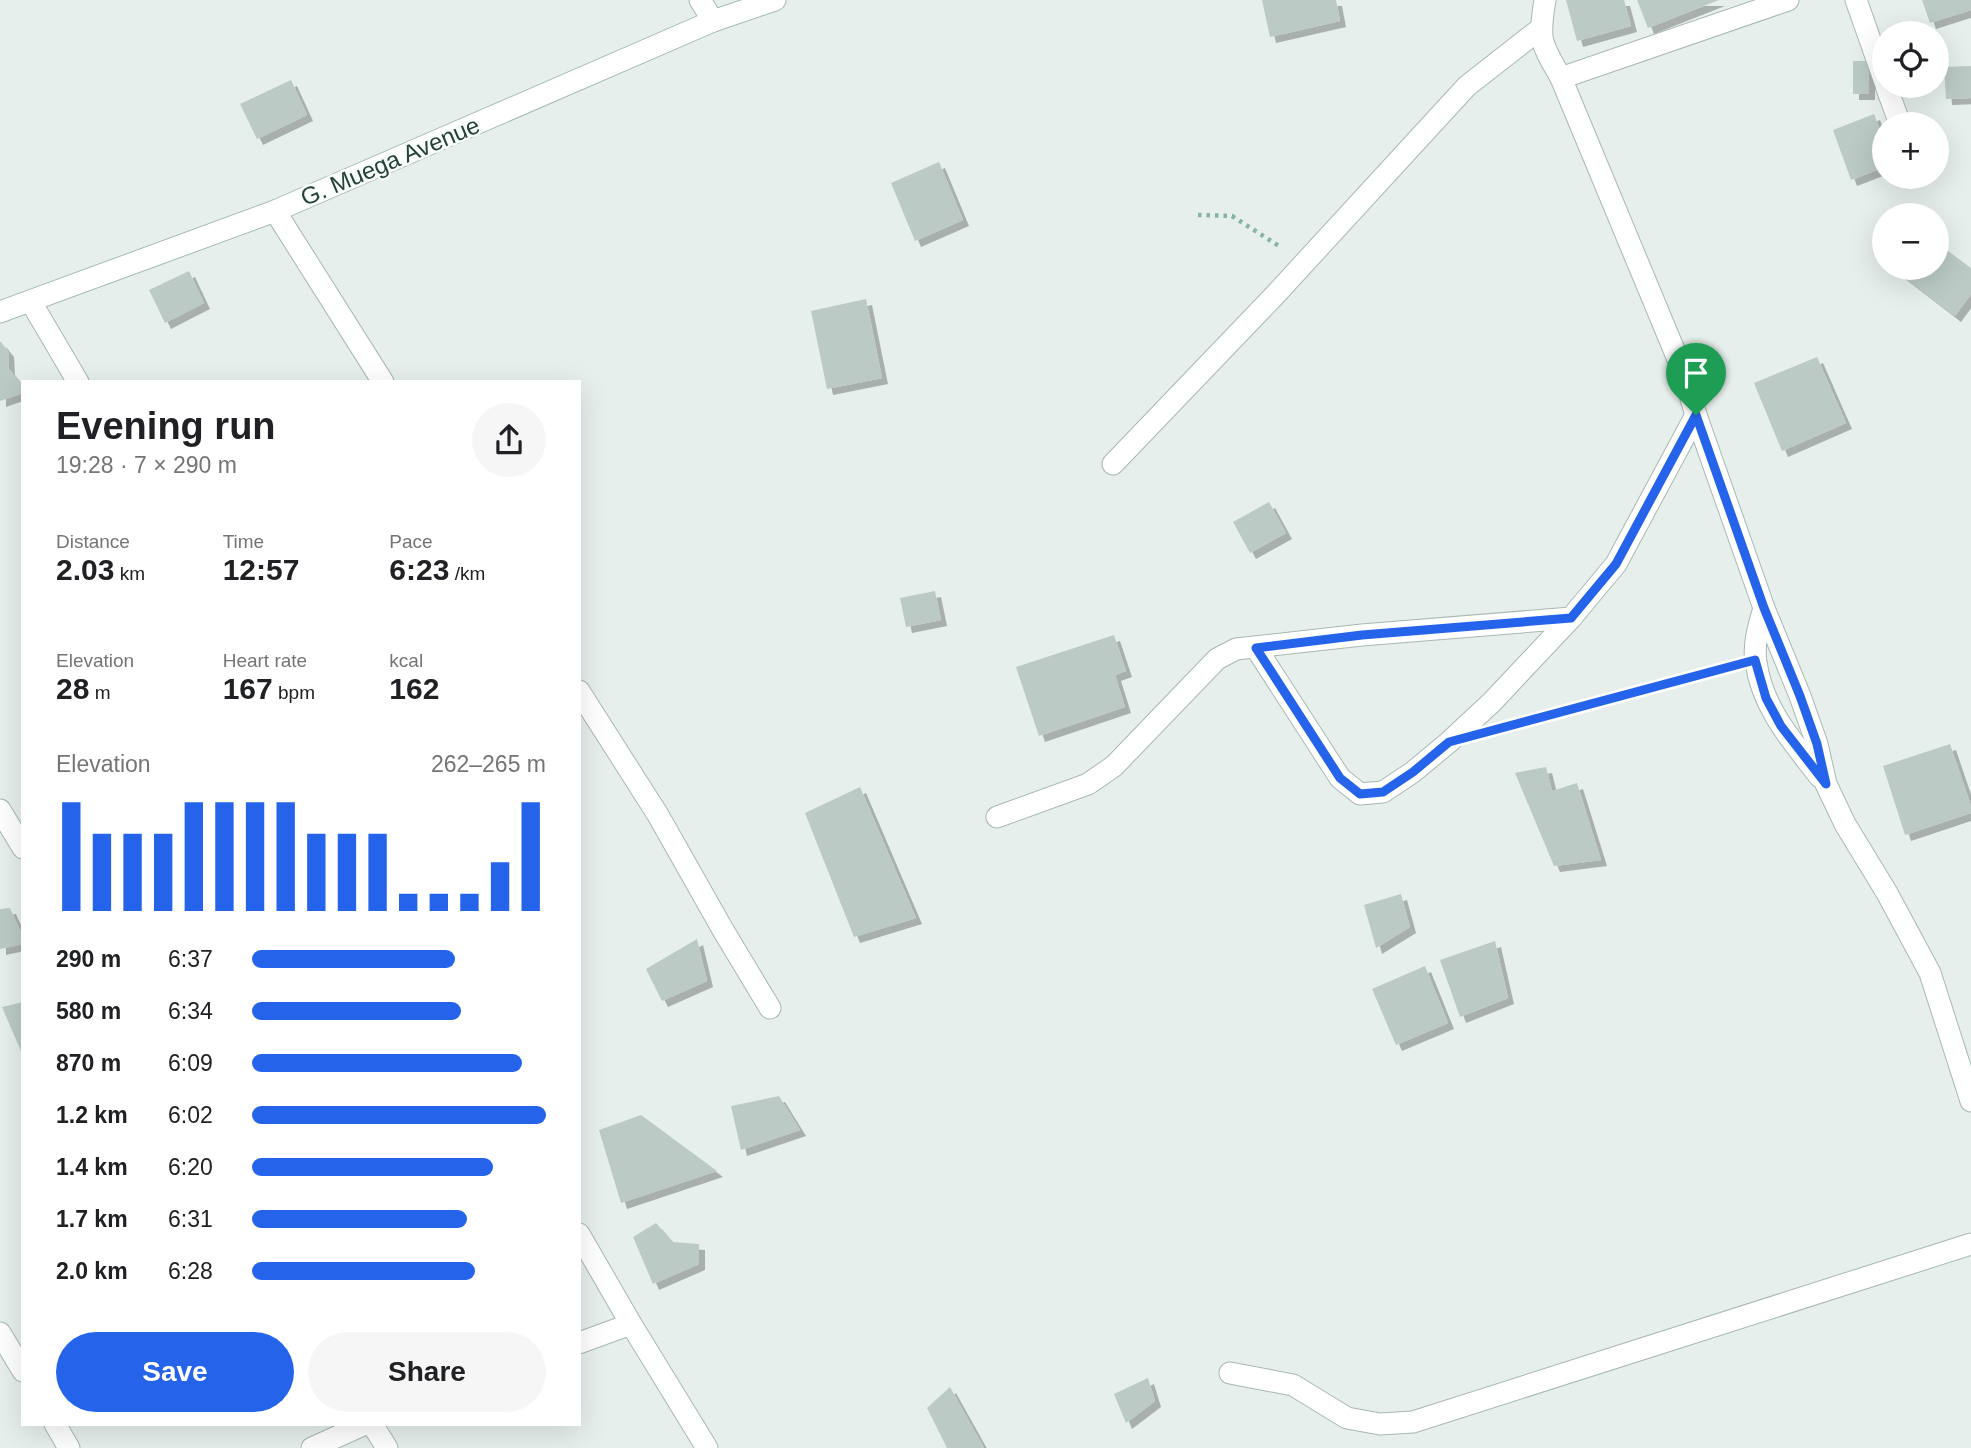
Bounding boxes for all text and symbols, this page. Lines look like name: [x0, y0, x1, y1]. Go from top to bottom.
map controls: [1872, 21, 1949, 280]
button: locate: [1872, 21, 1949, 98]
street label: G. Muega Avenue: [296, 111, 484, 211]
button: +: [1872, 112, 1949, 189]
button: −: [1872, 203, 1949, 280]
pin: [1666, 343, 1726, 415]
icon: arrive: [1677, 354, 1715, 392]
button: share: [472, 403, 546, 477]
text: Evening run: [56, 405, 276, 447]
text: 19:28 · 7 × 290 m: [56, 452, 237, 478]
text: Distance: [56, 531, 130, 552]
text: Time: [223, 531, 264, 552]
text: Pace: [389, 531, 433, 552]
text: 2.03: [56, 553, 114, 586]
text: 12:57: [223, 553, 299, 586]
text: 6:23: [389, 553, 449, 586]
text: km: [114, 563, 145, 584]
text: /km: [449, 563, 485, 584]
text: Elevation: [56, 650, 134, 671]
text: Heart rate: [223, 650, 307, 671]
text: kcal: [389, 650, 423, 671]
text: 28: [56, 672, 89, 705]
text: 167: [223, 672, 273, 705]
text: 162: [389, 672, 439, 705]
text: m: [89, 682, 110, 703]
text: bpm: [273, 682, 315, 703]
text: Elevation: [56, 751, 151, 777]
text: 262–265 m: [431, 751, 546, 777]
text: 290 m: [56, 946, 121, 972]
text: 6:37: [168, 946, 213, 972]
text: 580 m: [56, 998, 121, 1024]
text: 6:34: [168, 998, 213, 1024]
text: 870 m: [56, 1050, 121, 1076]
text: 6:09: [168, 1050, 213, 1076]
text: 1.2 km: [56, 1102, 128, 1128]
text: 6:02: [168, 1102, 213, 1128]
text: 1.4 km: [56, 1154, 128, 1180]
text: 6:20: [168, 1154, 213, 1180]
text: 1.7 km: [56, 1206, 128, 1232]
text: 6:31: [168, 1206, 213, 1232]
text: 2.0 km: [56, 1258, 128, 1284]
text: 6:28: [168, 1258, 213, 1284]
button: Save: [56, 1332, 294, 1412]
button: Share: [308, 1332, 546, 1412]

